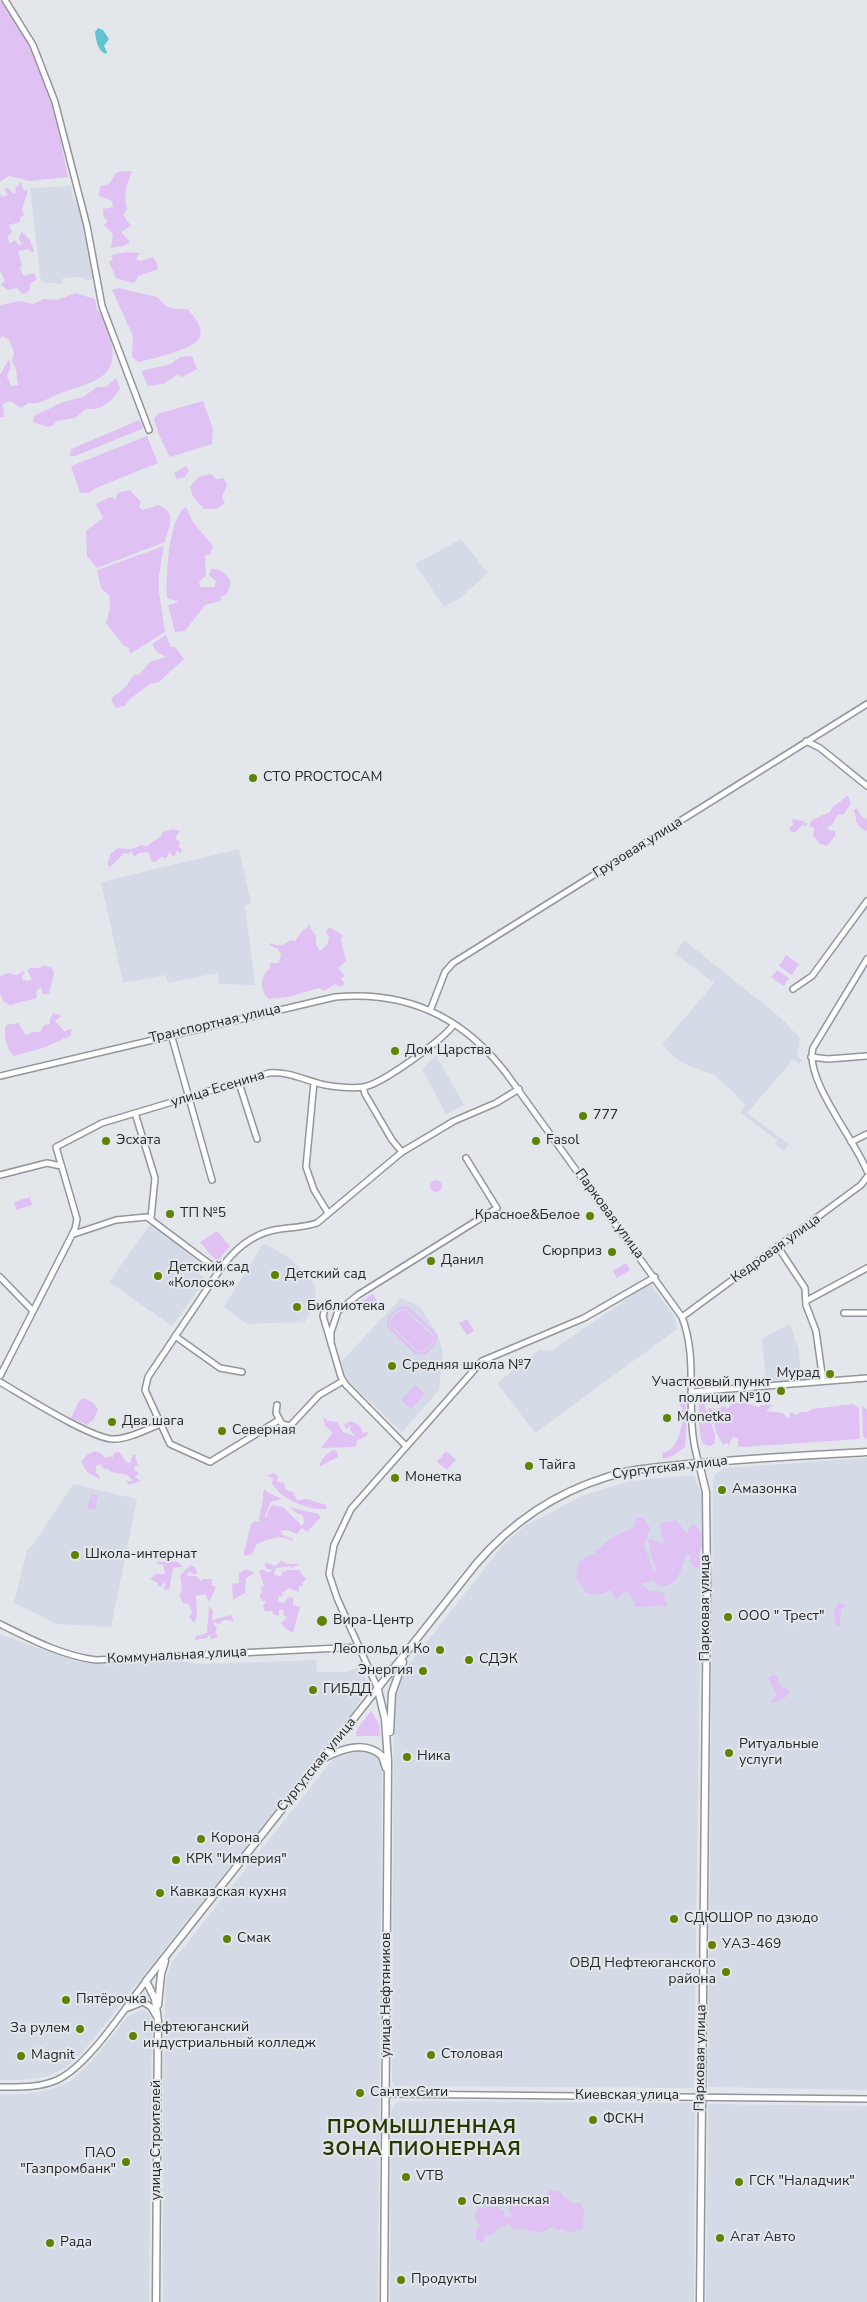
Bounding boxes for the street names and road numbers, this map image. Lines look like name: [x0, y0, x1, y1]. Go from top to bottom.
street label: Грузовая улица: [590, 814, 686, 882]
street label: Транспортная улица: [148, 1001, 282, 1047]
street label: улица Есенина: [169, 1067, 267, 1111]
street label: Парковая улица: [571, 1166, 647, 1262]
street label: Кедровая улица: [728, 1211, 824, 1287]
street label: Сургутская улица: [611, 1453, 729, 1483]
street label: Парковая улица: [698, 1554, 714, 1662]
street label: Коммунальная улица: [107, 1644, 247, 1668]
street label: Сургутская улица: [274, 1715, 360, 1815]
street label: улица Нефтяников: [379, 1932, 395, 2058]
street label: Парковая улица: [692, 2004, 710, 2112]
street label: улица Строителей: [149, 2080, 165, 2200]
street label: Киевская улица: [575, 2088, 679, 2104]

